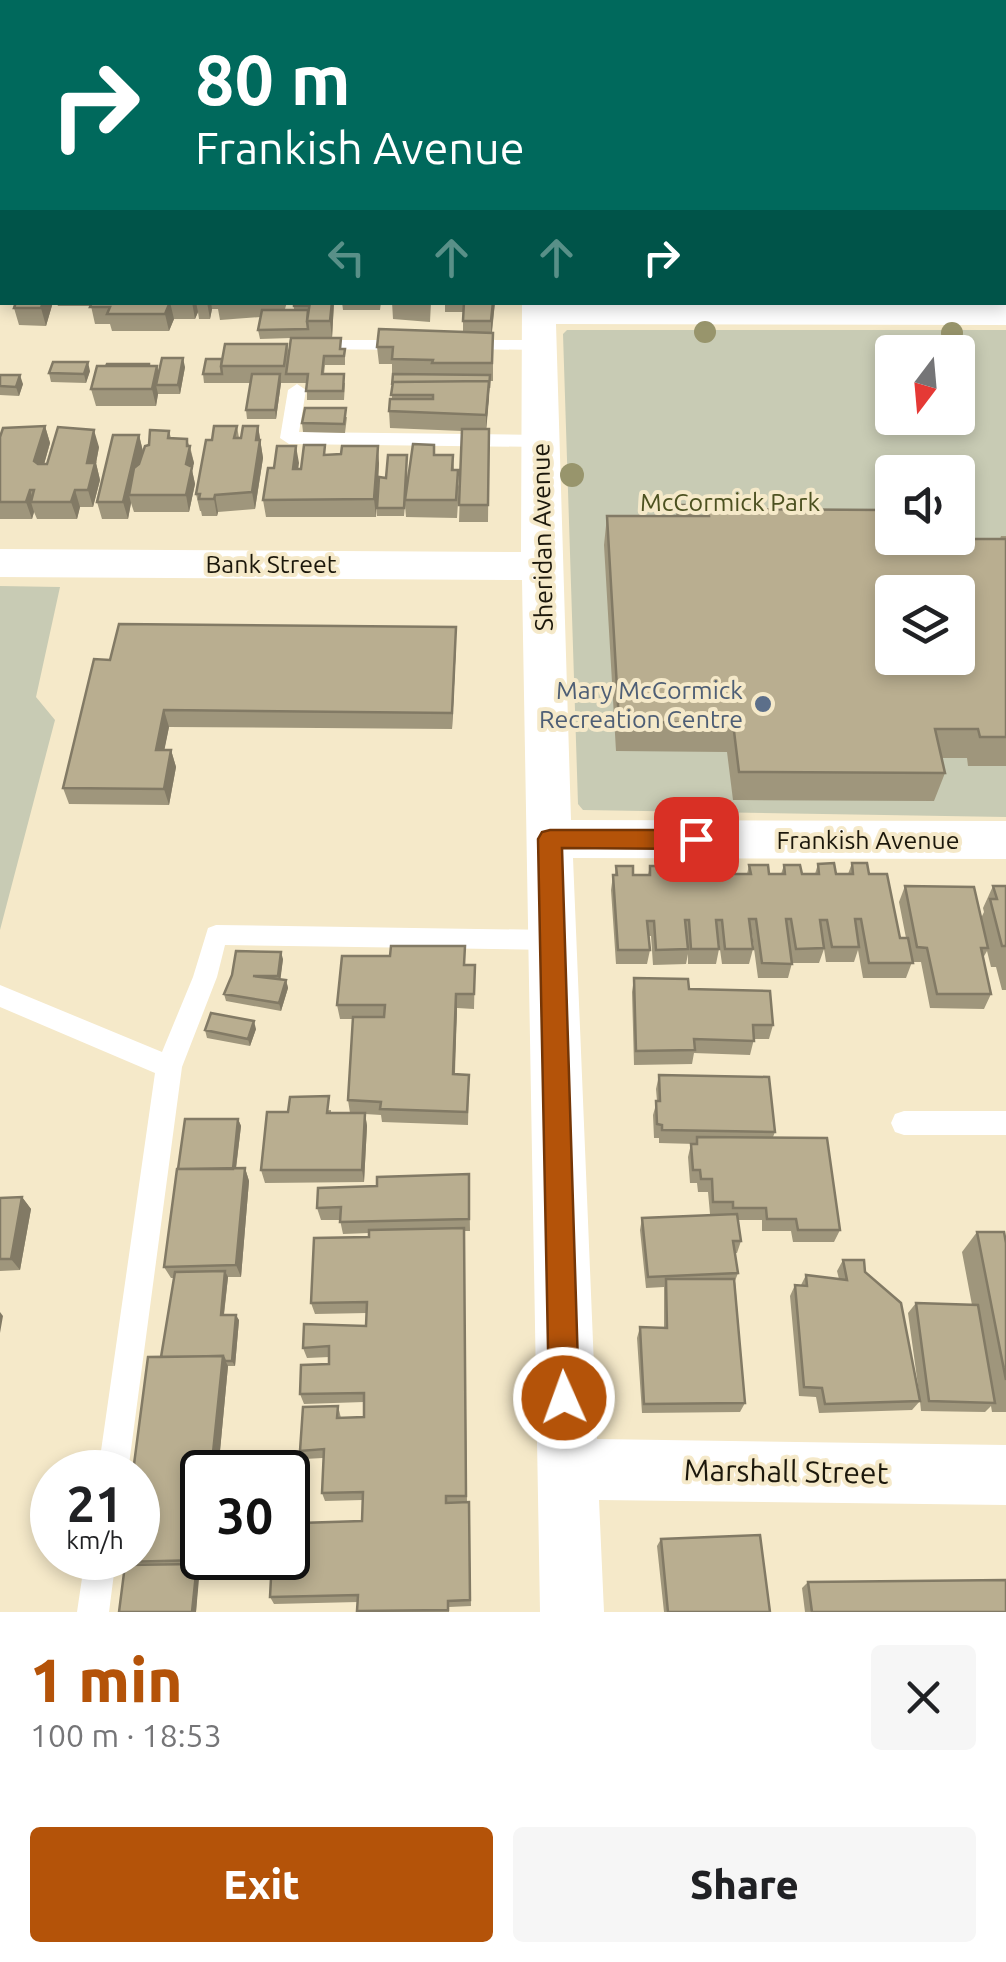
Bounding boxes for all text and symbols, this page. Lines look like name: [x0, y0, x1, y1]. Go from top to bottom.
icon: right: [30, 40, 160, 170]
text: 80 m: [195, 40, 351, 118]
text: Frankish Avenue: [195, 122, 525, 173]
icon: left: [319, 230, 374, 285]
icon: ahead: [424, 230, 479, 285]
icon: ahead: [529, 230, 584, 285]
icon: right: [634, 230, 689, 285]
north arrow: [875, 335, 975, 435]
map controls: [875, 335, 975, 675]
street label: Sheridan Avenue: [526, 443, 558, 631]
button: sound: [875, 455, 975, 555]
park label: McCormick Park: [640, 488, 820, 516]
street label: Bank Street: [205, 550, 337, 578]
button: layers: [875, 575, 975, 675]
place label: Mary McCormick Recreation Centre: [539, 676, 743, 733]
marker: Mary McCormick Recreation Centre: [752, 693, 774, 715]
pin: [654, 797, 739, 882]
icon: arrive: [669, 812, 724, 867]
street label: Frankish Avenue: [776, 826, 960, 854]
position arrow: [512, 1346, 616, 1450]
speed limit sign: 30: [180, 1450, 310, 1580]
street label: Marshall Street: [683, 1452, 889, 1490]
text: 21: [67, 1475, 123, 1531]
text: km/h: [66, 1526, 124, 1554]
button: close: [871, 1645, 976, 1750]
text: 1 min: [30, 1646, 183, 1713]
text: 100 m · 18:53: [30, 1717, 222, 1753]
button: Exit: [30, 1827, 493, 1942]
button: Share: [513, 1827, 976, 1942]

